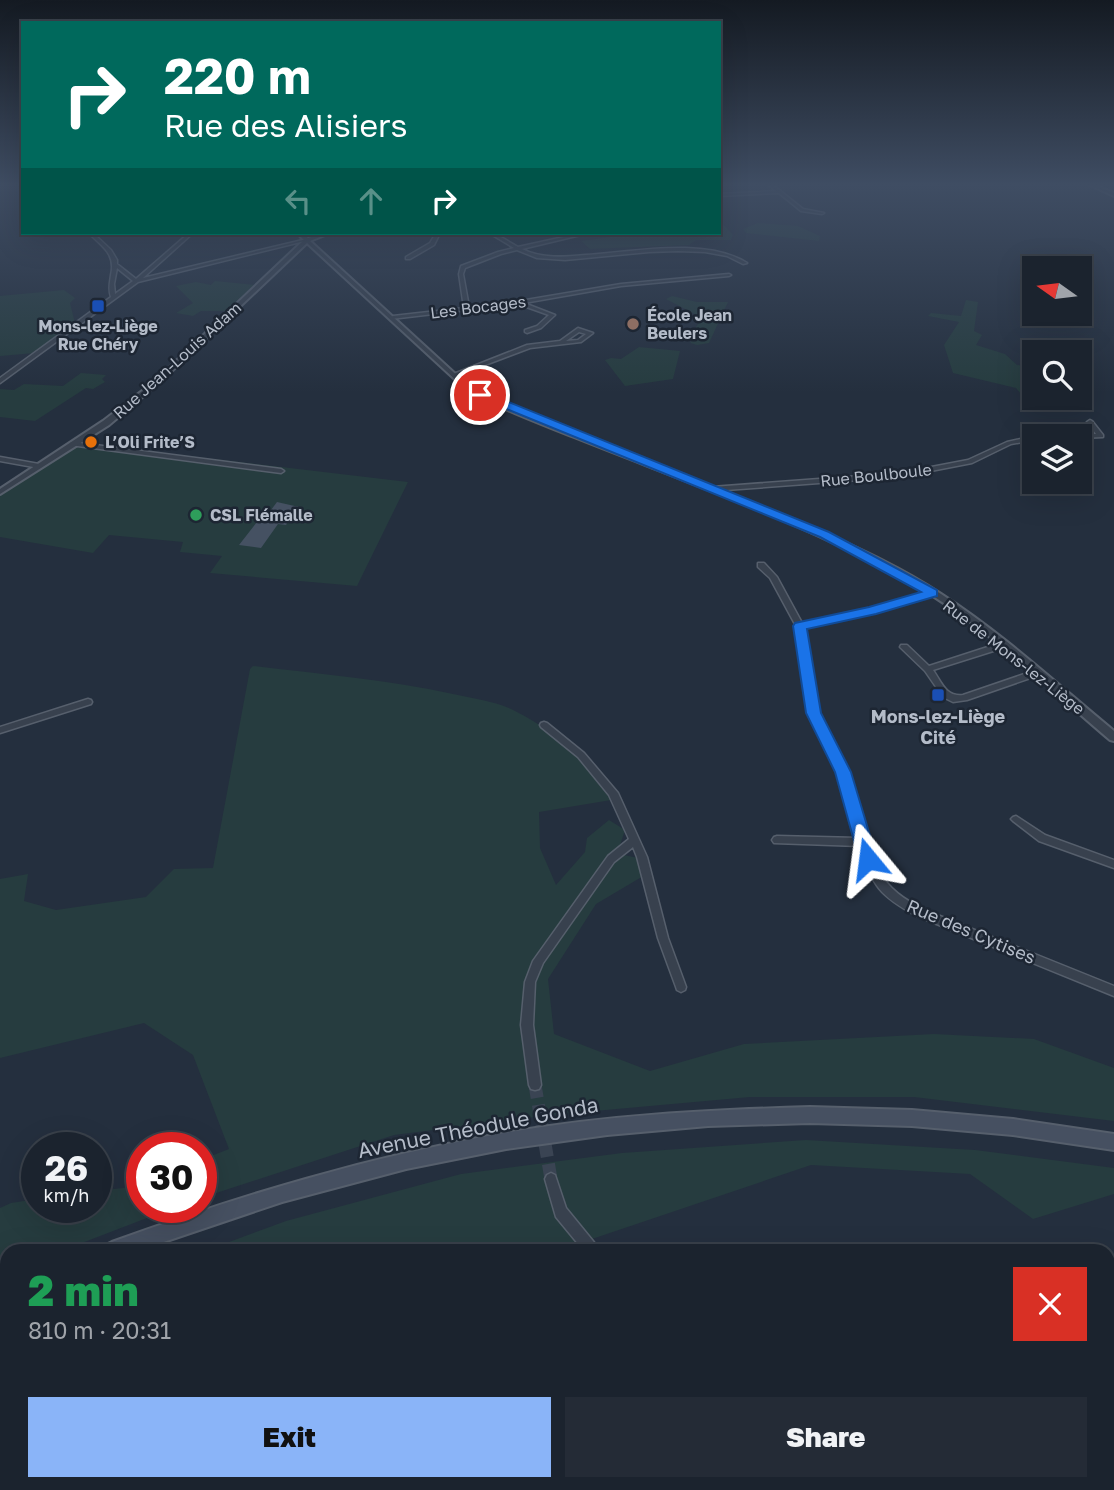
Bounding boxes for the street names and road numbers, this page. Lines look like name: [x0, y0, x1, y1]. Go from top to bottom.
street label: Les Bocages: [429, 291, 527, 323]
street label: Rue Jean-Louis Adam: [109, 297, 245, 423]
street label: Rue Boulboule: [819, 459, 933, 491]
street label: Rue de Mons-lez-Liège: [939, 595, 1089, 719]
street label: Rue des Cytises: [904, 894, 1039, 968]
street label: Avenue Théodule Gonda: [355, 1091, 600, 1163]

